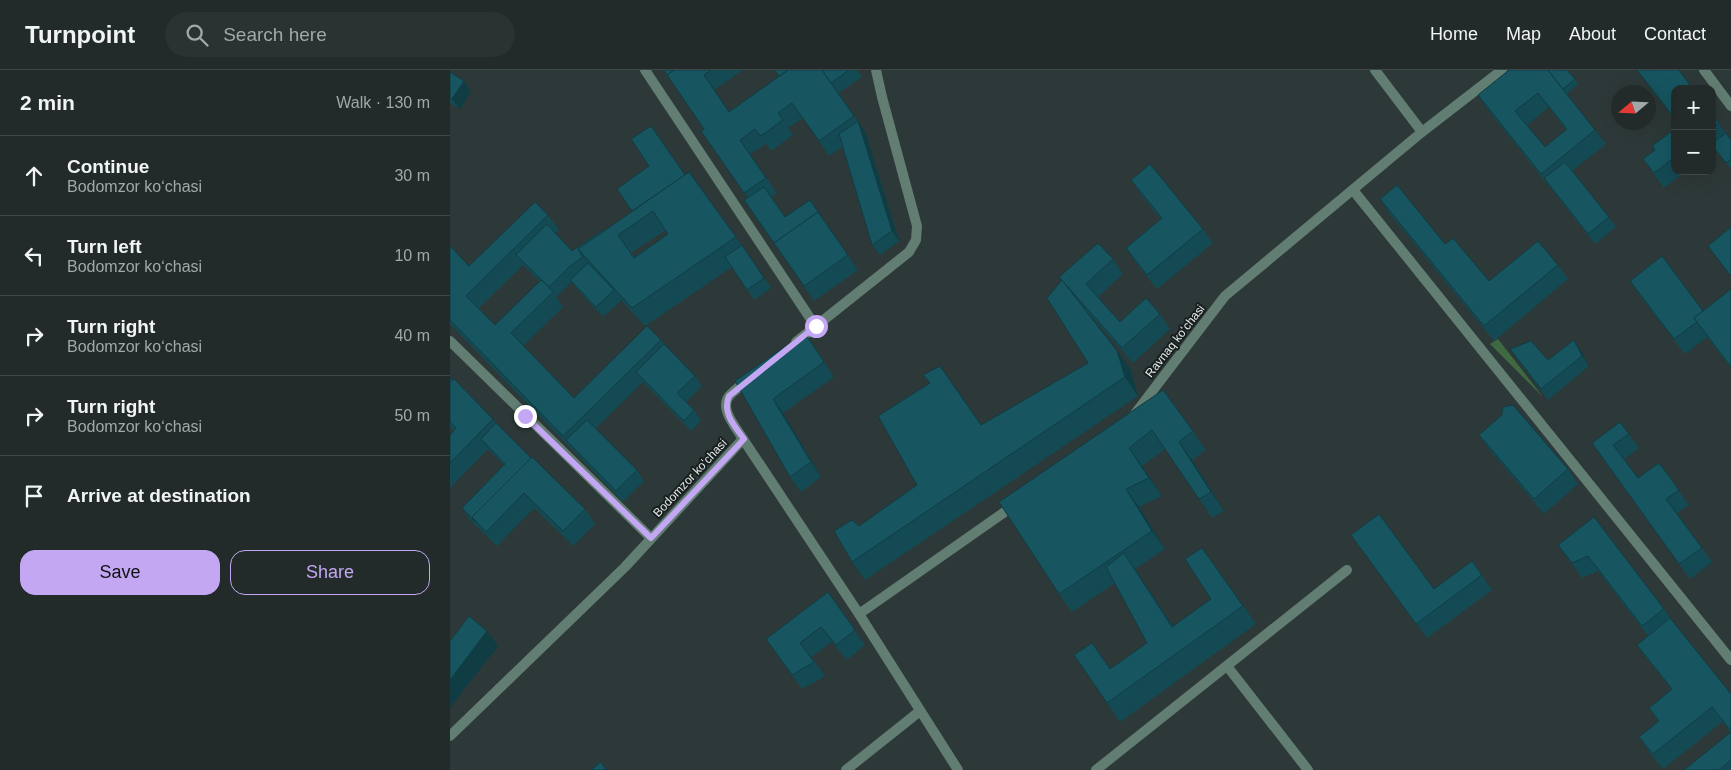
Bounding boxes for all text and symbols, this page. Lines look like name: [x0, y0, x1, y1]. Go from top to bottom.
search box: [165, 12, 515, 57]
text: Turnpoint: [25, 21, 135, 48]
icon: search: [183, 21, 211, 49]
text: Search here: [223, 24, 327, 45]
text: Home: [1430, 24, 1478, 44]
text: Map: [1506, 24, 1541, 44]
text: About: [1569, 24, 1616, 44]
text: Contact: [1644, 24, 1706, 44]
north arrow: [1611, 85, 1656, 130]
map controls: [1671, 85, 1716, 175]
button: +: [1671, 85, 1716, 130]
text: 2 min: [20, 91, 75, 114]
text: Walk · 130 m: [336, 94, 430, 111]
button: −: [1671, 130, 1716, 175]
text: Continue: [67, 156, 149, 177]
icon: ahead: [20, 162, 48, 190]
text: 30 m: [394, 167, 430, 184]
text: Bodomzor koʻchasi: [67, 178, 202, 195]
text: Turn left: [67, 236, 142, 257]
icon: left: [20, 242, 48, 270]
text: 10 m: [394, 247, 430, 264]
text: Bodomzor koʻchasi: [67, 258, 202, 275]
street label: Ravnaq koʻchasi: [1142, 302, 1208, 380]
route start: [805, 315, 828, 338]
text: Turn right: [67, 316, 155, 337]
icon: right: [20, 322, 48, 350]
text: 40 m: [394, 327, 430, 344]
text: Bodomzor koʻchasi: [67, 338, 202, 355]
text: Turn right: [67, 396, 155, 417]
icon: right: [20, 402, 48, 430]
route end: [514, 405, 537, 428]
text: 50 m: [394, 407, 430, 424]
text: Bodomzor koʻchasi: [67, 418, 202, 435]
street label: Bodomzor koʻchasi: [650, 436, 730, 520]
icon: arrive: [20, 482, 48, 510]
text: Arrive at destination: [67, 485, 251, 506]
button: Save: [20, 550, 220, 595]
button: Share: [230, 550, 430, 595]

